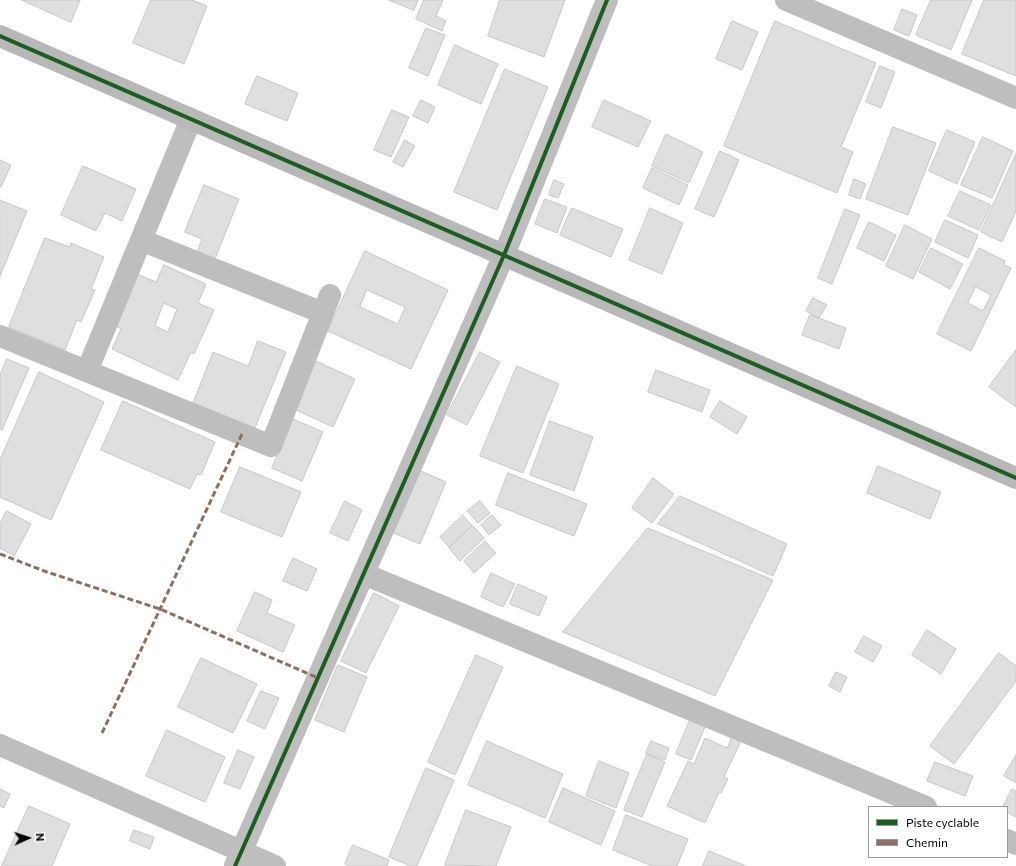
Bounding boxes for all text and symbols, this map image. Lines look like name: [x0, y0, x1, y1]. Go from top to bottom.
legend: [868, 806, 1008, 858]
text: Piste cyclable: [906, 815, 979, 829]
north arrow: [8, 818, 48, 858]
text: N: [34, 833, 47, 842]
text: Chemin: [906, 835, 948, 849]

